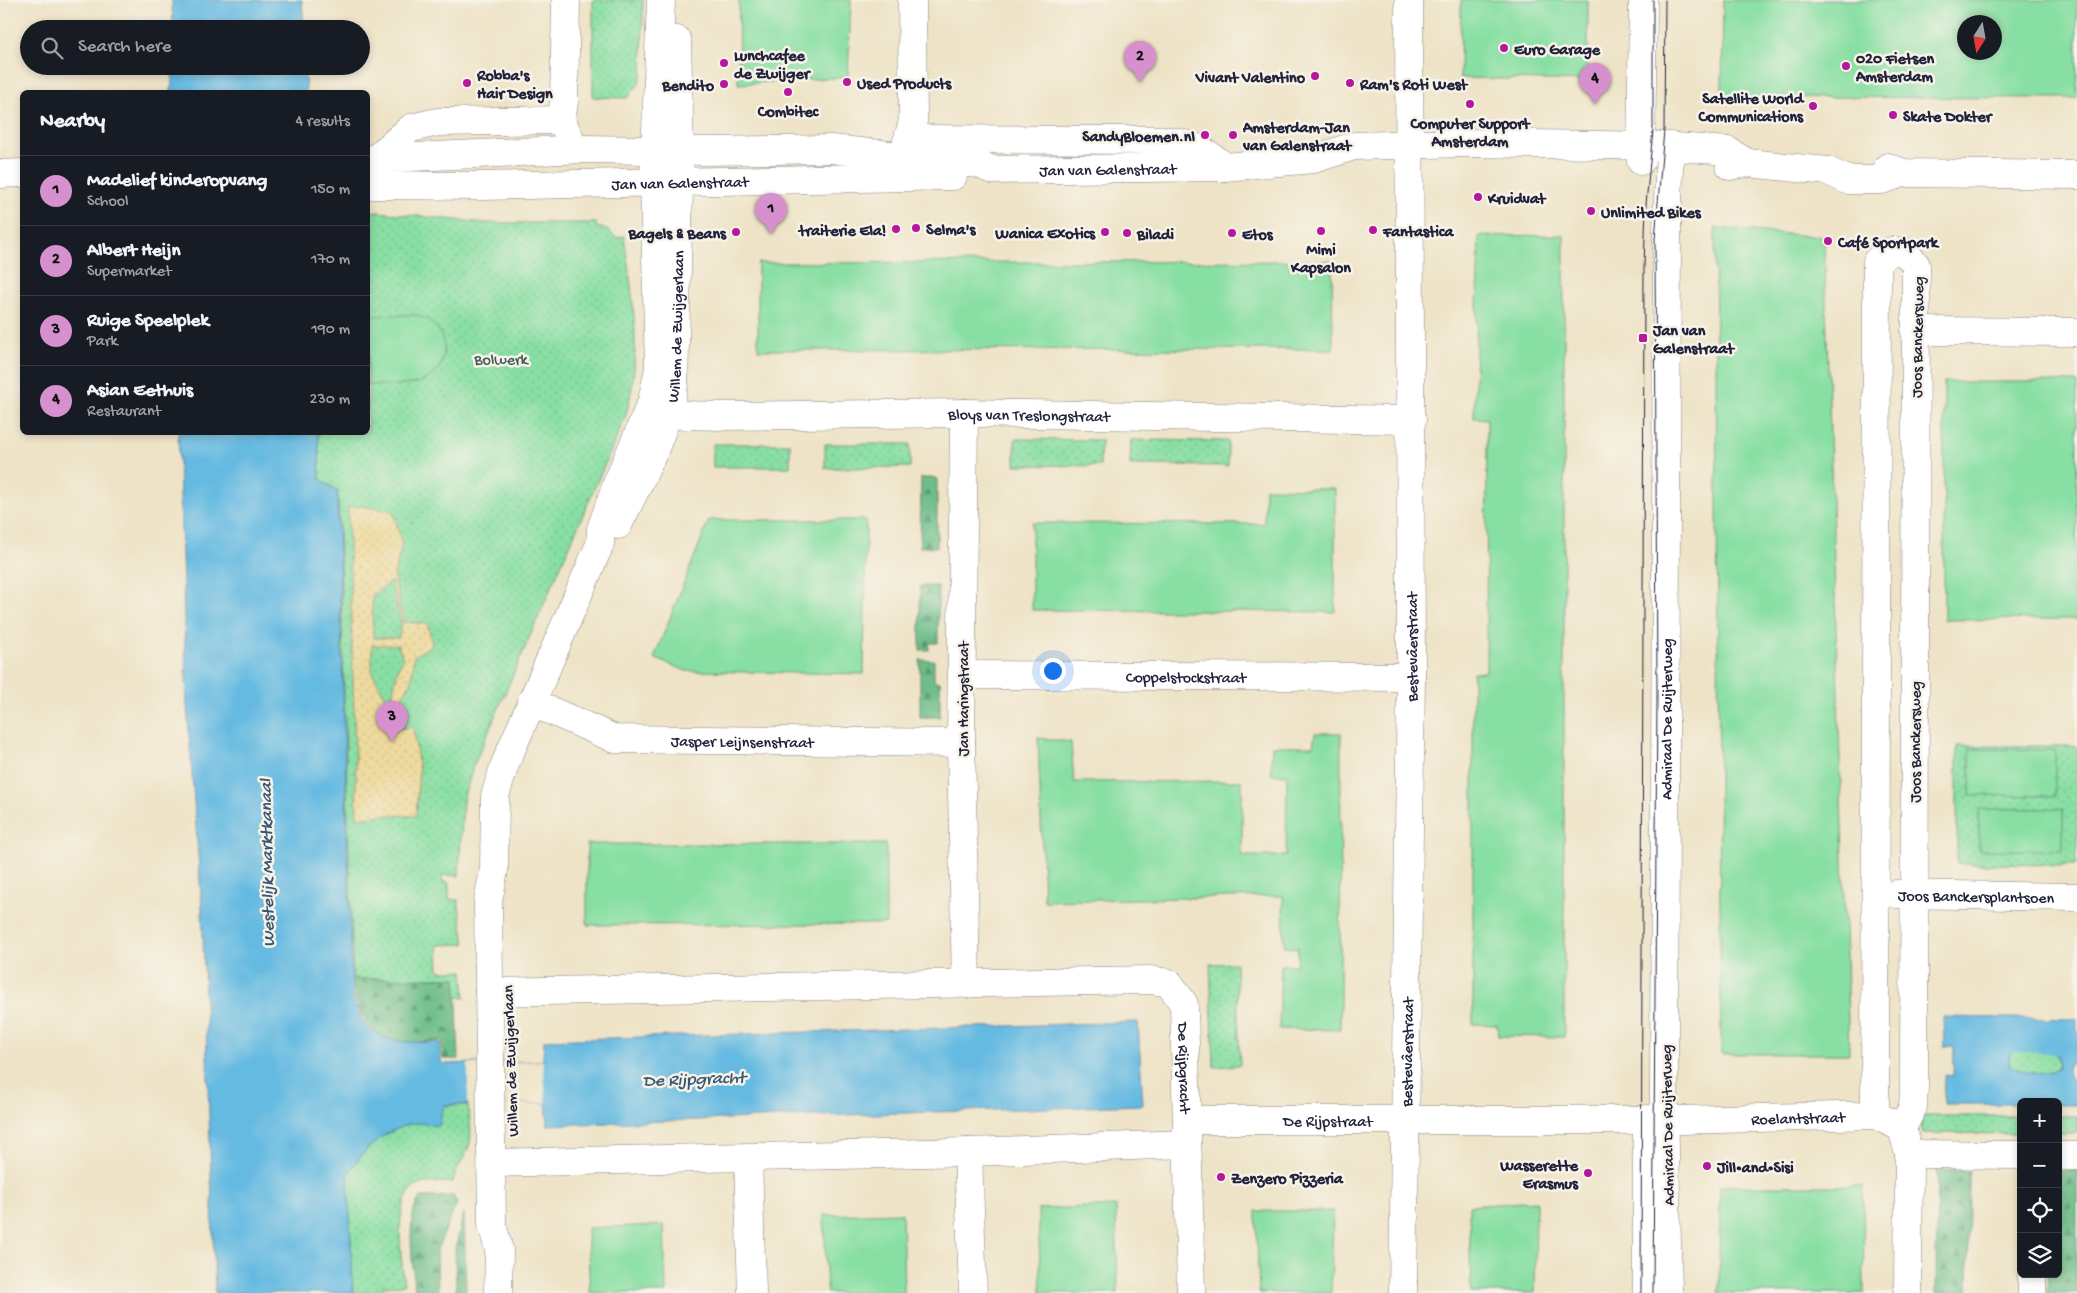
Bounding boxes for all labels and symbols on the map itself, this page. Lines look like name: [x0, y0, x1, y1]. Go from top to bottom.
north arrow: [1957, 15, 2002, 60]
pin: 2: [1124, 41, 1156, 82]
marker: Euro Garage: [1498, 42, 1510, 54]
place label: Euro Garage: [1514, 42, 1601, 61]
place label: Lunchcafee de Zwijger: [734, 47, 812, 85]
place label: 020 Fietsen Amsterdam: [1855, 51, 1934, 88]
marker: Lunchcafee de Zwijger: [718, 57, 730, 69]
marker: 020 Fietsen Amsterdam: [1840, 60, 1852, 72]
pin: 4: [1579, 63, 1611, 104]
place label: Robba's Hair Design: [476, 68, 553, 105]
place label: Vivant Valentino: [1195, 70, 1306, 89]
marker: Vivant Valentino: [1309, 70, 1321, 82]
marker: Used Products: [841, 76, 853, 88]
place label: Used Products: [857, 76, 952, 95]
marker: Robba's Hair Design: [461, 77, 473, 89]
marker: Ram's Roti West: [1344, 77, 1356, 89]
place label: Ram's Roti West: [1359, 77, 1469, 96]
place label: Bendito: [661, 78, 715, 97]
marker: Bendito: [718, 78, 730, 90]
marker: Combitec: [782, 86, 794, 98]
place label: Satellite World Communications: [1698, 91, 1805, 128]
marker: Computer Support Amsterdam: [1464, 98, 1476, 110]
marker: Satellite World Communications: [1807, 100, 1819, 112]
place label: Combitec: [757, 104, 820, 123]
marker: Skate Dokter: [1887, 109, 1899, 121]
place label: Skate Dokter: [1903, 109, 1994, 128]
place label: Computer Support Amsterdam: [1409, 116, 1531, 153]
place label: Amsterdam-Jan van Galenstraat: [1242, 120, 1353, 157]
place label: SandyBloemen.nl: [1082, 129, 1195, 148]
marker: SandyBloemen.nl: [1199, 129, 1211, 141]
marker: Amsterdam-Jan van Galenstraat: [1227, 129, 1239, 141]
street label: Jan van Galenstraat: [1039, 162, 1178, 182]
street label: Jan van Galenstraat: [611, 174, 750, 196]
marker: Kruidvat: [1472, 191, 1484, 203]
place label: Kruidvat: [1487, 191, 1547, 210]
pin: 1: [755, 193, 787, 234]
marker: Unlimited Bikes: [1585, 205, 1597, 217]
place label: Unlimited Bikes: [1601, 205, 1702, 224]
marker: Selma's: [910, 222, 922, 234]
place label: Selma's: [926, 222, 977, 241]
place label: traiterie Ela!: [797, 223, 886, 242]
marker: traiterie Ela!: [890, 223, 902, 235]
marker: Fantastica: [1367, 224, 1379, 236]
place label: Fantastica: [1382, 224, 1454, 243]
marker: Mimi Kapsalon: [1315, 225, 1327, 237]
place label: Bagels & Beans: [627, 226, 727, 245]
marker: Bagels & Beans: [730, 226, 742, 238]
place label: Wanica Exotics: [994, 226, 1096, 245]
marker: Wanica Exotics: [1099, 226, 1111, 238]
marker: Biladi: [1121, 227, 1133, 239]
place label: Biladi: [1136, 227, 1174, 246]
marker: Etos: [1226, 227, 1238, 239]
place label: Etos: [1242, 227, 1274, 246]
place label: Café Sportpark: [1837, 234, 1940, 254]
marker: Café Sportpark: [1822, 235, 1834, 247]
place label: Mimi Kapsalon: [1290, 242, 1351, 279]
street label: Willem de Zwijgerlaan: [665, 250, 690, 405]
street label: Joos Banckersweg: [1909, 276, 1930, 398]
place label: Jan van Galenstraat: [1652, 323, 1735, 360]
marker: Jan van Galenstraat: [1637, 332, 1649, 344]
park label: Bolwerk: [473, 352, 530, 371]
street label: Bloys van Treslongstraat: [947, 407, 1111, 428]
street label: Bestevâerstraat: [1405, 591, 1424, 703]
street label: Admiraal De Ruijterweg: [1659, 638, 1679, 800]
street label: Jan Haringstraat: [956, 640, 975, 756]
your location: [1040, 658, 1066, 684]
street label: Coppelstockstraat: [1126, 670, 1248, 689]
street label: Joos Banckersweg: [1908, 681, 1927, 803]
pin: 3: [376, 701, 408, 742]
street label: Jasper Leijnsenstraat: [671, 734, 815, 754]
water label: Westelijk Marktkanaal: [257, 778, 280, 947]
street label: Joos Banckersplantsoen: [1898, 888, 2055, 910]
street label: Willem de Zwijgerlaan: [500, 984, 525, 1137]
street label: Bestevâerstraat: [1399, 996, 1420, 1108]
street label: De Rijpgracht: [1171, 1021, 1193, 1115]
street label: Admiraal De Ruijterweg: [1659, 1044, 1680, 1206]
water label: De Rijpgracht: [643, 1068, 749, 1093]
street label: Roelantstraat: [1751, 1110, 1847, 1131]
street label: De Rijpstraat: [1282, 1114, 1374, 1133]
place label: Wasserette Erasmus: [1499, 1158, 1579, 1195]
marker: Jill•and•Sisi: [1701, 1160, 1713, 1172]
place label: Jill•and•Sisi: [1716, 1160, 1794, 1179]
marker: Wasserette Erasmus: [1582, 1167, 1594, 1179]
marker: Zenzero Pizzeria: [1215, 1171, 1227, 1183]
place label: Zenzero Pizzeria: [1231, 1171, 1344, 1190]

